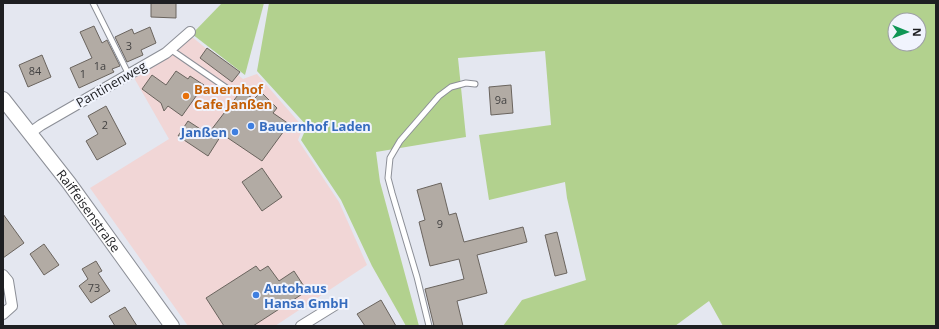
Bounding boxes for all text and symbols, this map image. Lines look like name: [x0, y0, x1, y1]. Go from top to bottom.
north arrow: [887, 12, 927, 52]
text: N: [910, 28, 925, 37]
house number: 3: [126, 38, 132, 53]
street label: Pantinenweg: [72, 57, 150, 111]
house number: 1a: [94, 58, 106, 73]
house number: 84: [29, 63, 42, 78]
house number: 1: [80, 66, 86, 81]
place label: Bauernhof Cafe Janßen: [194, 80, 272, 113]
marker: Bauernhof Cafe Janßen: [181, 91, 191, 101]
house number: 9a: [495, 92, 507, 107]
house number: 2: [102, 117, 108, 132]
place label: Bauernhof Laden: [259, 117, 371, 135]
marker: Bauernhof Laden: [246, 121, 256, 131]
place label: Janßen: [180, 123, 227, 141]
marker: Janßen: [230, 127, 240, 137]
street label: Raiffeisenstraße: [53, 166, 125, 256]
house number: 9: [437, 216, 443, 231]
place label: Autohaus Hansa GmbH: [264, 279, 348, 312]
house number: 73: [88, 280, 100, 295]
marker: Autohaus Hansa GmbH: [251, 290, 261, 300]

